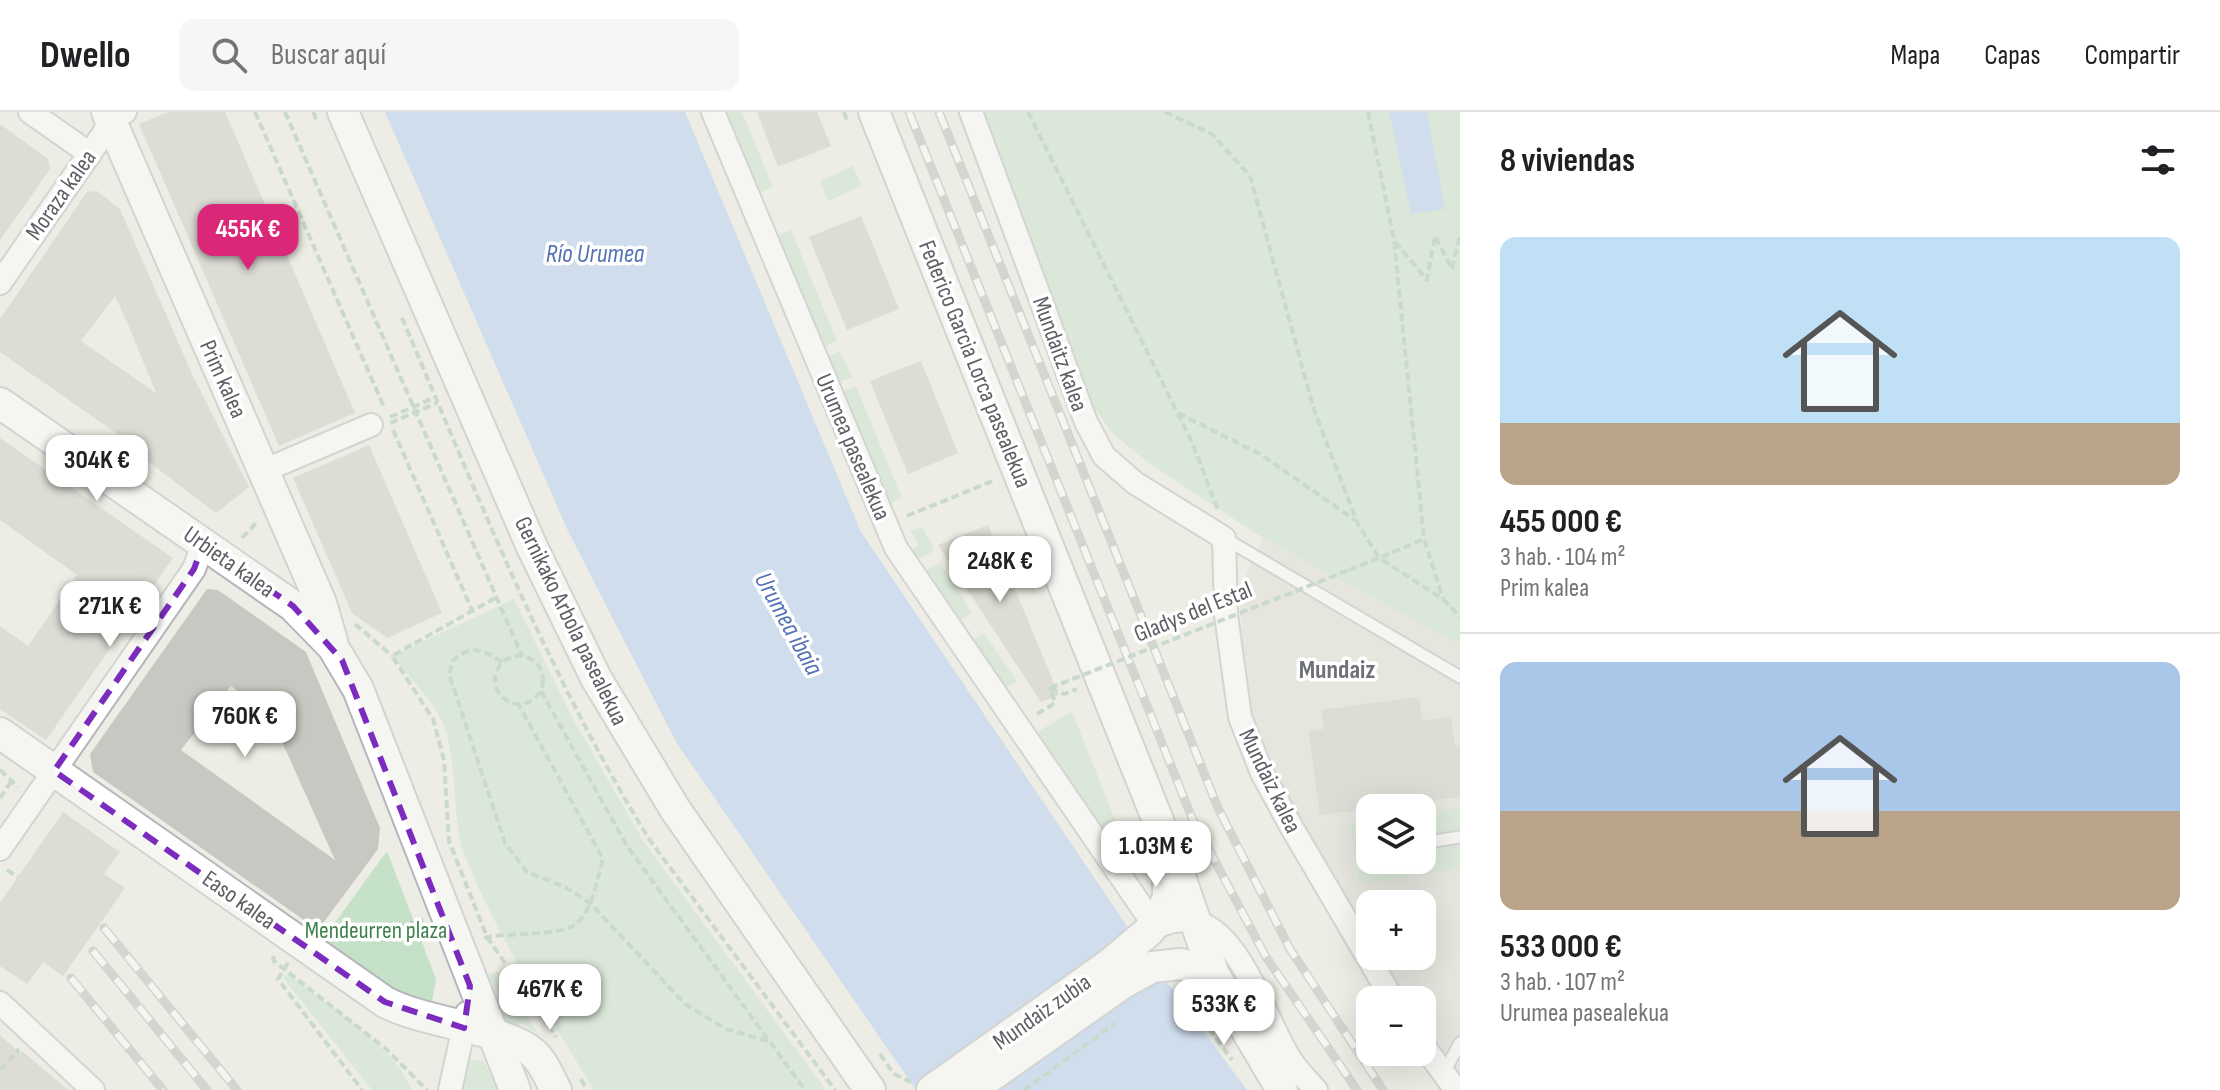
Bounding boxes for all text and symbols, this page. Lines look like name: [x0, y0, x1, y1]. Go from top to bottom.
search box: [179, 19, 739, 91]
text: Dwello: [40, 33, 131, 78]
icon: search: [207, 33, 251, 77]
text: Buscar aquí: [271, 37, 386, 73]
text: Mapa: [1891, 39, 1940, 72]
text: Capas: [1984, 39, 2041, 72]
text: Compartir: [2085, 39, 2180, 72]
icon: filters: [2136, 138, 2180, 182]
text: 8 viviendas: [1500, 140, 1635, 181]
street label: Moraza kalea: [19, 144, 103, 246]
pin: 455K €: [183, 204, 313, 272]
text: 455K €: [215, 214, 281, 245]
street label: Federico Garcia Lorca pasealekua: [912, 236, 1038, 492]
water label: Río Urumea: [546, 239, 645, 270]
icon: home: [1768, 289, 1912, 433]
street label: Mundaitz kalea: [1026, 293, 1094, 415]
street label: Prim kalea: [193, 335, 253, 423]
street label: Urumea pasealekua: [809, 369, 897, 525]
pin: 304K €: [32, 435, 162, 503]
text: 304K €: [64, 445, 130, 476]
text: 455 000 €: [1500, 501, 1622, 542]
street label: Gernikako Arbola pasealekua: [508, 512, 634, 730]
street label: Urbieta kalea: [178, 520, 280, 604]
pin: 248K €: [935, 536, 1065, 604]
text: 3 hab. · 104 m²: [1500, 542, 1626, 573]
text: 248K €: [967, 546, 1033, 577]
water label: Urumea ibaia: [747, 567, 829, 681]
text: Prim kalea: [1500, 573, 1589, 604]
street label: Gladys del Estal: [1130, 575, 1256, 649]
pin: 271K €: [45, 581, 175, 649]
text: 271K €: [78, 591, 142, 622]
district label: Mundaiz: [1299, 655, 1375, 686]
pin: 760K €: [180, 691, 310, 759]
text: 760K €: [212, 701, 278, 732]
icon: home: [1768, 714, 1912, 858]
street label: Mundaiz kalea: [1232, 724, 1308, 838]
map controls: [1356, 794, 1436, 1066]
button: layers: [1356, 794, 1436, 874]
pin: 1.03M €: [1082, 821, 1230, 889]
text: 1.03M €: [1119, 831, 1193, 862]
street label: Easo kalea: [197, 864, 281, 936]
button: +: [1356, 890, 1436, 970]
park label: Mendeurren plaza: [305, 916, 447, 945]
text: 533 000 €: [1500, 926, 1622, 967]
pin: 467K €: [485, 964, 615, 1032]
text: 3 hab. · 107 m²: [1500, 967, 1625, 998]
street label: Mundaiz zubia: [987, 968, 1097, 1056]
text: 467K €: [517, 974, 583, 1005]
pin: 533K €: [1159, 979, 1289, 1047]
button: −: [1356, 986, 1436, 1066]
text: 533K €: [1192, 989, 1256, 1020]
text: Urumea pasealekua: [1500, 998, 1669, 1029]

